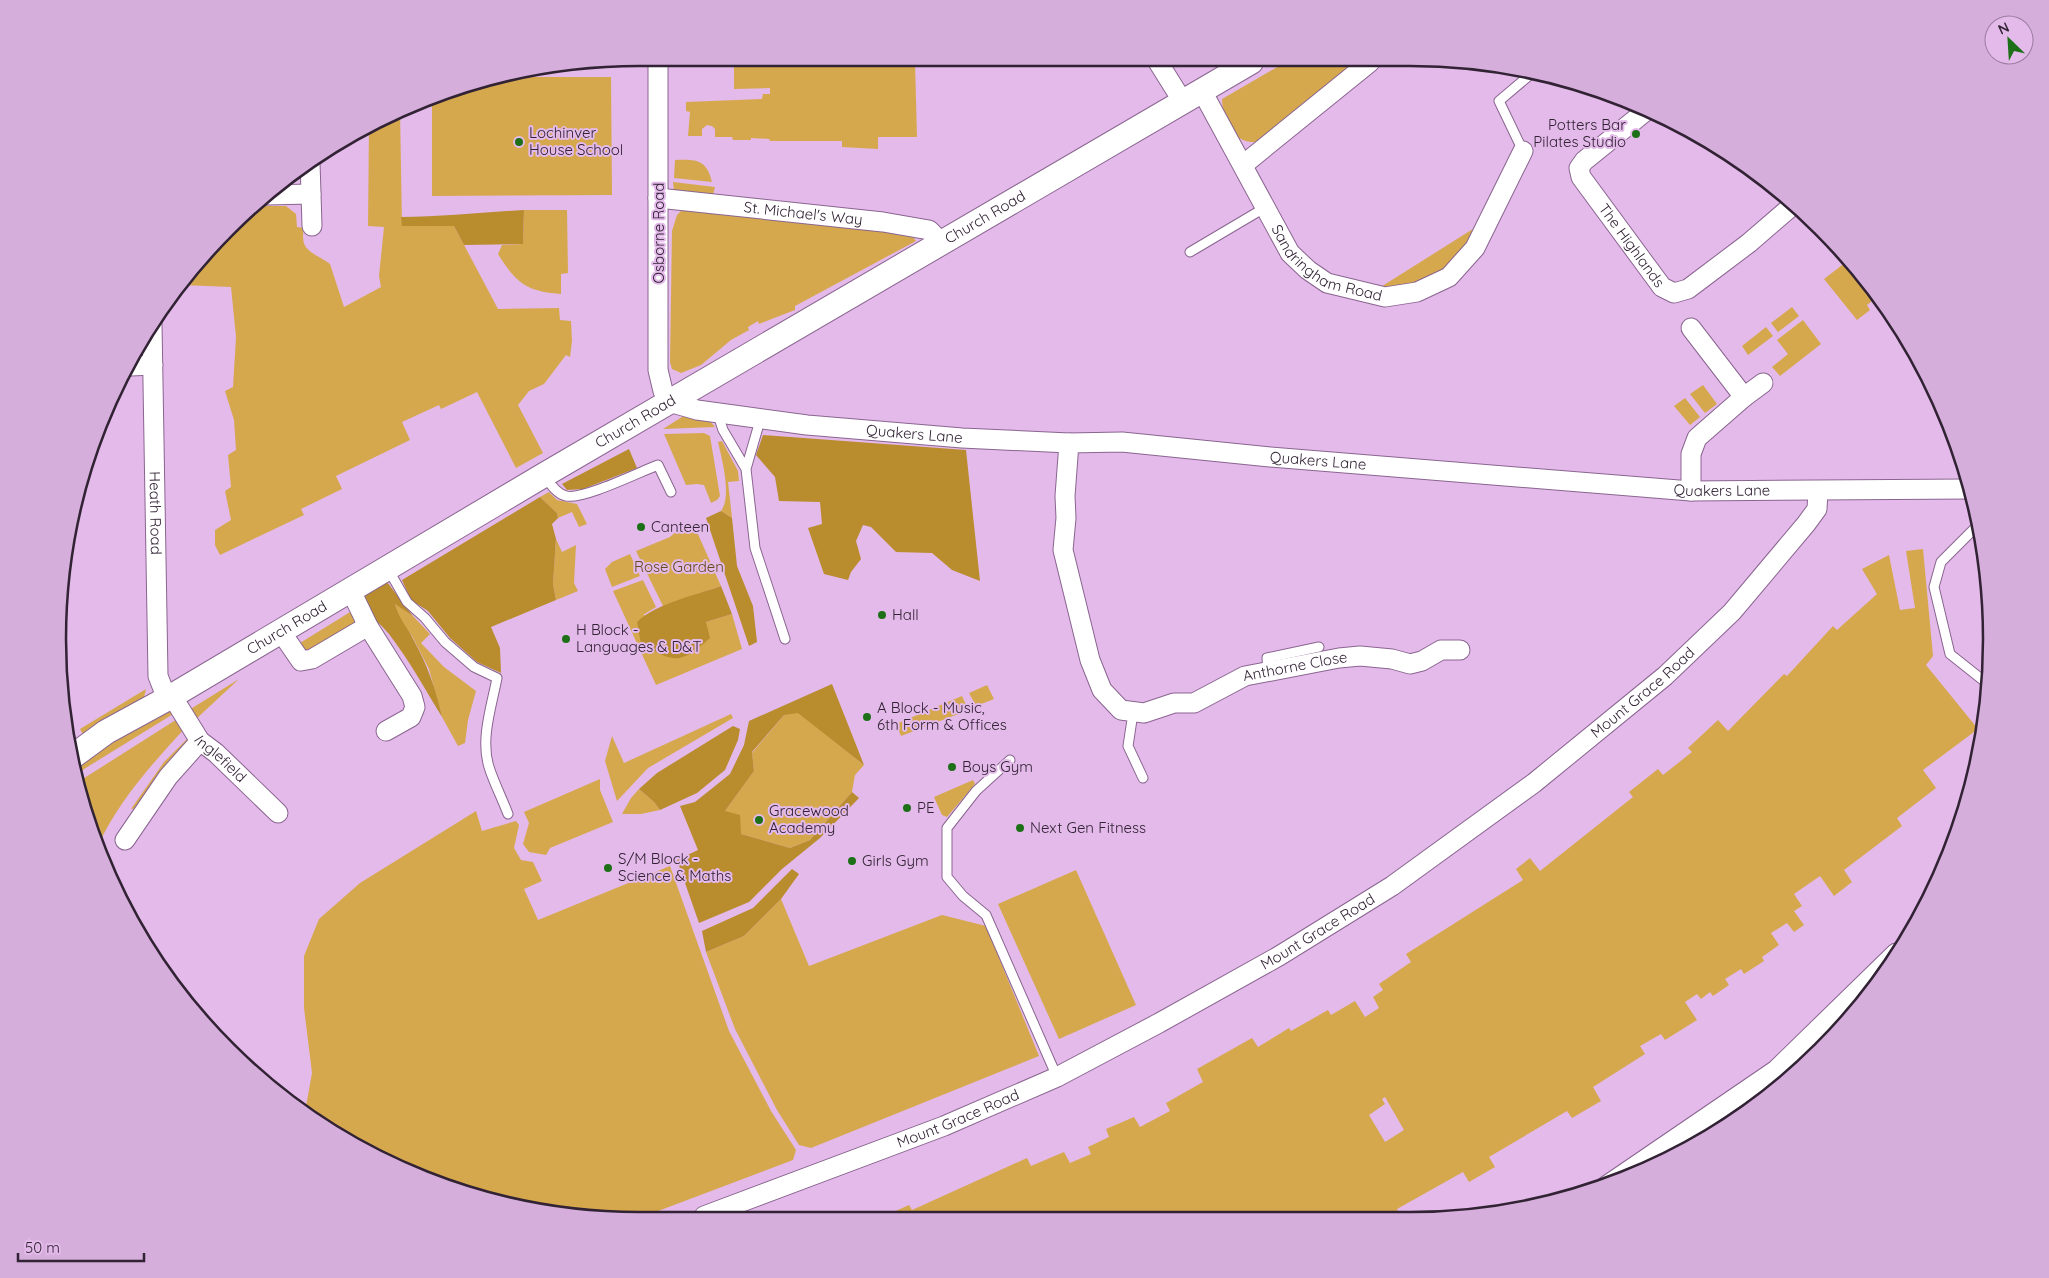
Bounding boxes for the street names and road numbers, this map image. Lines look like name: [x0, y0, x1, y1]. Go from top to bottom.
street label: Osborne Road: [649, 183, 668, 283]
street label: Church Road: [941, 186, 1029, 248]
street label: St. Michael's Way: [743, 197, 864, 229]
street label: The Highlands: [1595, 200, 1669, 291]
street label: Sandringham Road: [1267, 221, 1384, 305]
street label: Church Road: [592, 390, 679, 452]
street label: Quakers Lane: [865, 420, 963, 447]
street label: Quakers Lane: [1269, 447, 1367, 474]
street label: Heath Road: [146, 471, 166, 555]
street label: Quakers Lane: [1673, 480, 1770, 500]
street label: Church Road: [243, 596, 330, 658]
street label: Mount Grace Road: [1587, 643, 1698, 742]
street label: Anthorne Close: [1241, 647, 1348, 685]
street label: Inglefield: [190, 732, 251, 786]
street label: Mount Grace Road: [1257, 889, 1378, 973]
street label: Mount Grace Road: [894, 1085, 1022, 1152]

